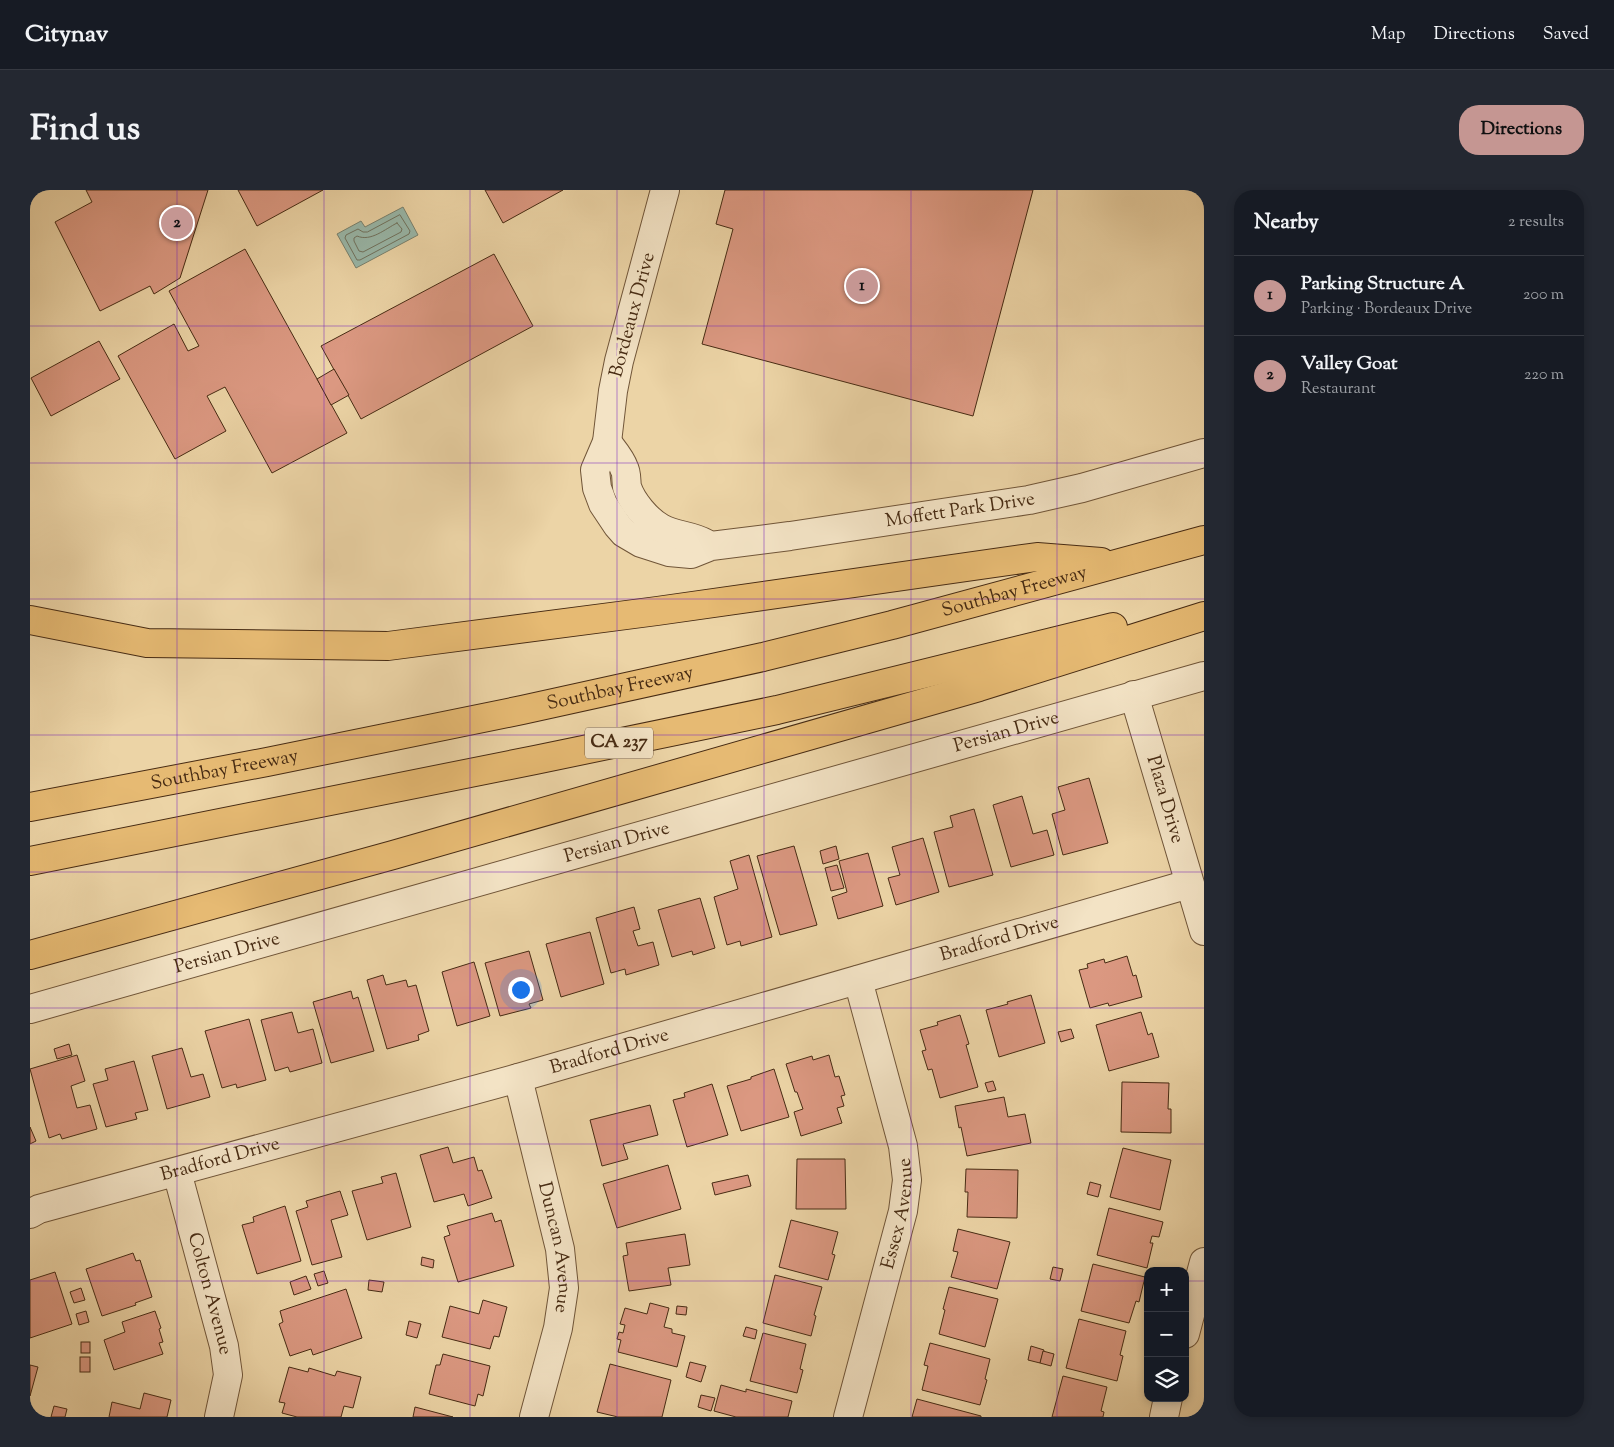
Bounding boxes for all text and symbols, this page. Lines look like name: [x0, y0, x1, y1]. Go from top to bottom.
text: Citynav: [25, 18, 108, 52]
text: Map: [1371, 22, 1406, 48]
text: Directions: [1434, 22, 1515, 48]
text: Saved: [1543, 22, 1589, 48]
text: Find us: [30, 105, 140, 156]
button: Directions: [1459, 105, 1584, 155]
pin: 2: [161, 204, 193, 242]
text: Nearby: [1254, 208, 1319, 238]
text: 2 results: [1508, 211, 1564, 234]
street label: Bordeaux Drive: [603, 249, 663, 381]
pin: 1: [846, 267, 878, 305]
text: Parking Structure A: [1301, 271, 1464, 298]
text: 1: [1267, 284, 1273, 307]
text: 200 m: [1523, 284, 1564, 307]
text: Parking · Bordeaux Drive: [1301, 298, 1472, 321]
text: Valley Goat: [1301, 351, 1397, 378]
text: 2: [1266, 364, 1274, 387]
text: 220 m: [1524, 364, 1564, 387]
text: Restaurant: [1301, 378, 1376, 401]
street label: Moffett Park Drive: [884, 486, 1038, 535]
street label: Southbay Freeway: [939, 559, 1091, 624]
street label: Southbay Freeway: [544, 659, 697, 718]
street label: Persian Drive: [951, 704, 1063, 760]
road number: CA 237: [585, 728, 653, 758]
street label: Southbay Freeway: [149, 742, 301, 797]
street label: Plaza Drive: [1139, 752, 1191, 847]
street label: Persian Drive: [561, 815, 673, 870]
street label: Bradford Drive: [937, 909, 1062, 969]
street label: Persian Drive: [171, 925, 283, 981]
your location: [508, 977, 534, 1003]
street label: Bradford Drive: [547, 1022, 672, 1082]
street label: Bradford Drive: [157, 1130, 283, 1189]
street label: Essex Avenue: [875, 1156, 921, 1272]
street label: Duncan Avenue: [531, 1179, 578, 1315]
street label: Colton Avenue: [180, 1229, 239, 1357]
map controls: [1144, 1267, 1189, 1402]
button: +: [1144, 1267, 1189, 1312]
button: −: [1144, 1312, 1189, 1357]
button: layers: [1144, 1357, 1189, 1402]

